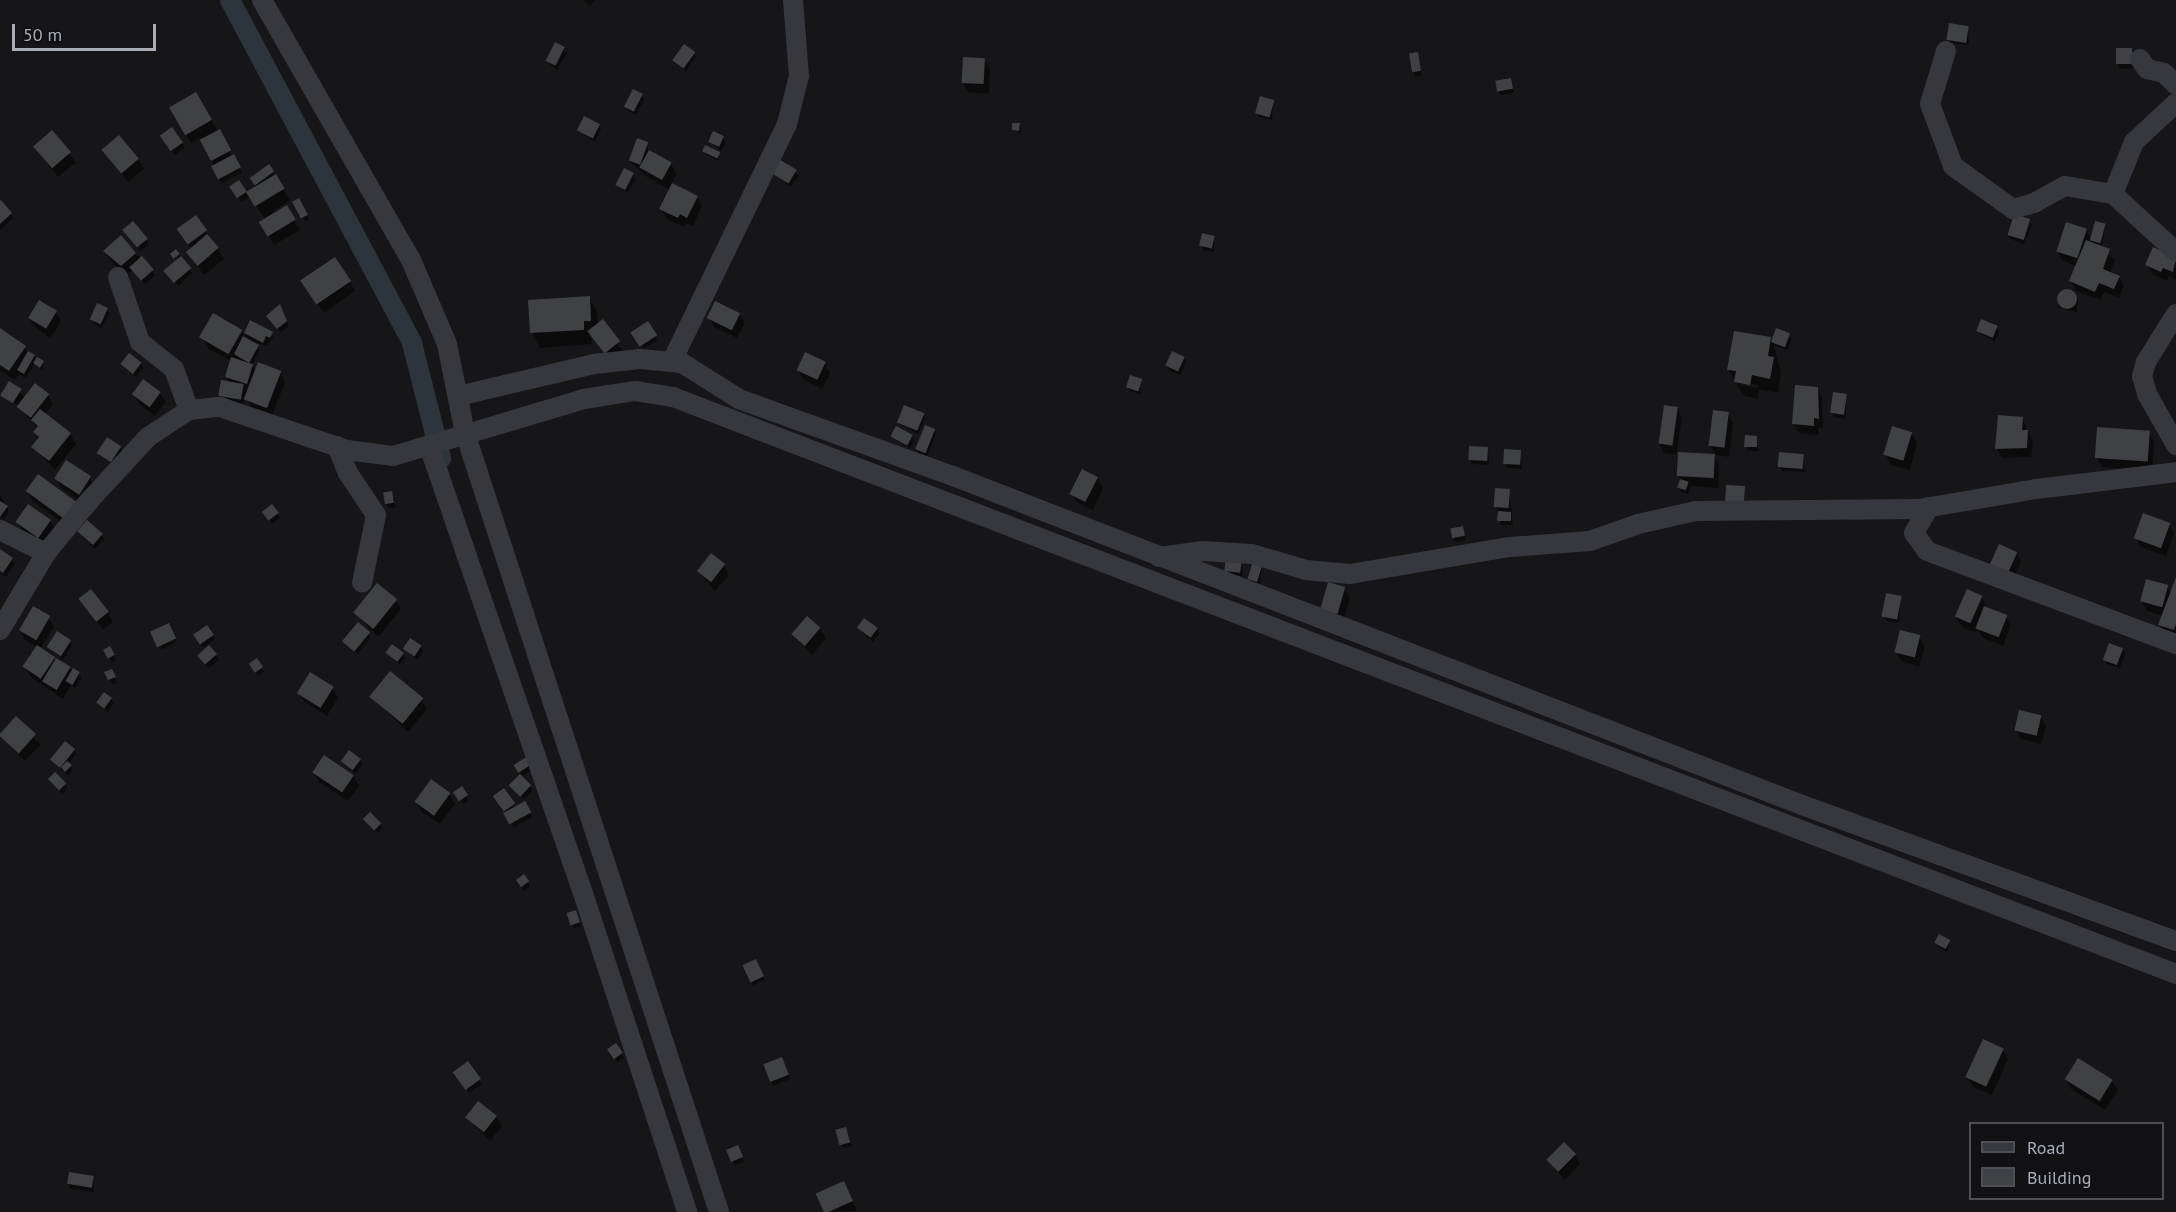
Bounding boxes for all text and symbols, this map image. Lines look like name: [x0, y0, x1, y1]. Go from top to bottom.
scale bar: [15, 12, 159, 50]
text: 50 m: [23, 23, 62, 46]
legend: [1969, 1122, 2164, 1200]
text: Road: [2027, 1136, 2065, 1159]
text: Building: [2027, 1166, 2091, 1189]

